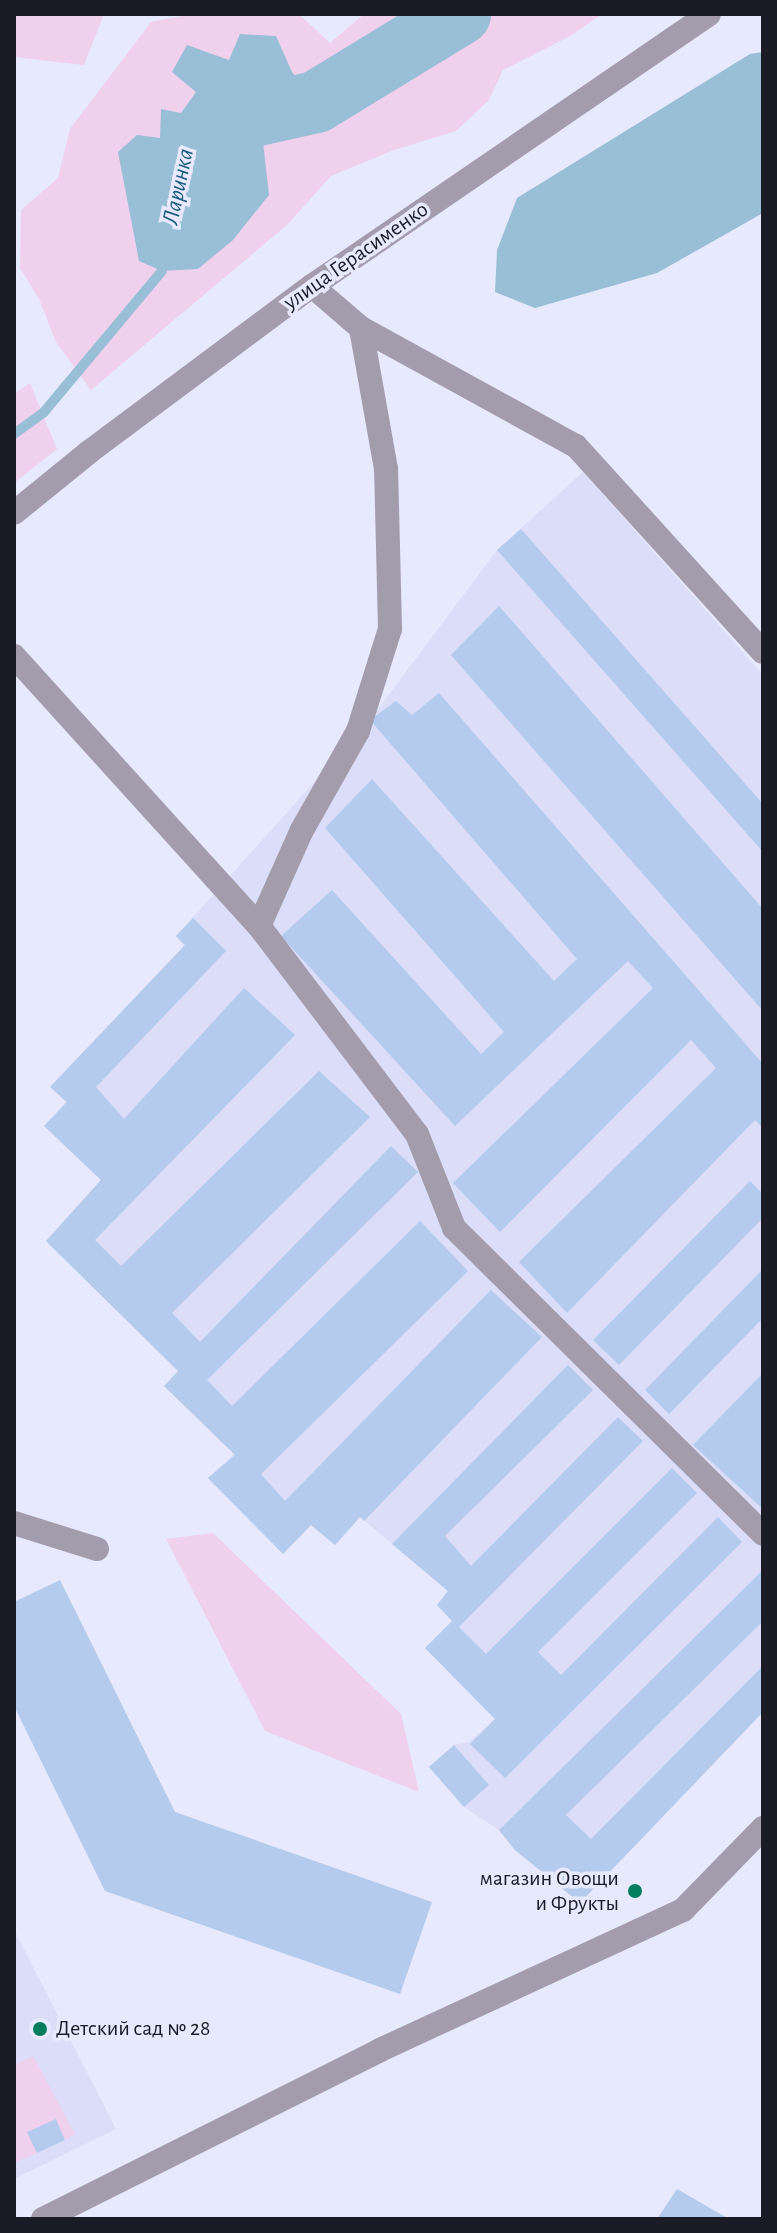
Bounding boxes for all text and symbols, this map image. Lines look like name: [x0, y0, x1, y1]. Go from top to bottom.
water label: Ларинка: [157, 146, 201, 228]
street label: улица Герасименко: [279, 196, 433, 316]
place label: магазин Овощи и Фрукты: [479, 1865, 619, 1916]
marker: магазин Овощи и Фрукты: [626, 1882, 644, 1900]
place label: Детский сад № 28: [56, 2016, 210, 2042]
marker: Детский сад № 28: [31, 2020, 49, 2038]

